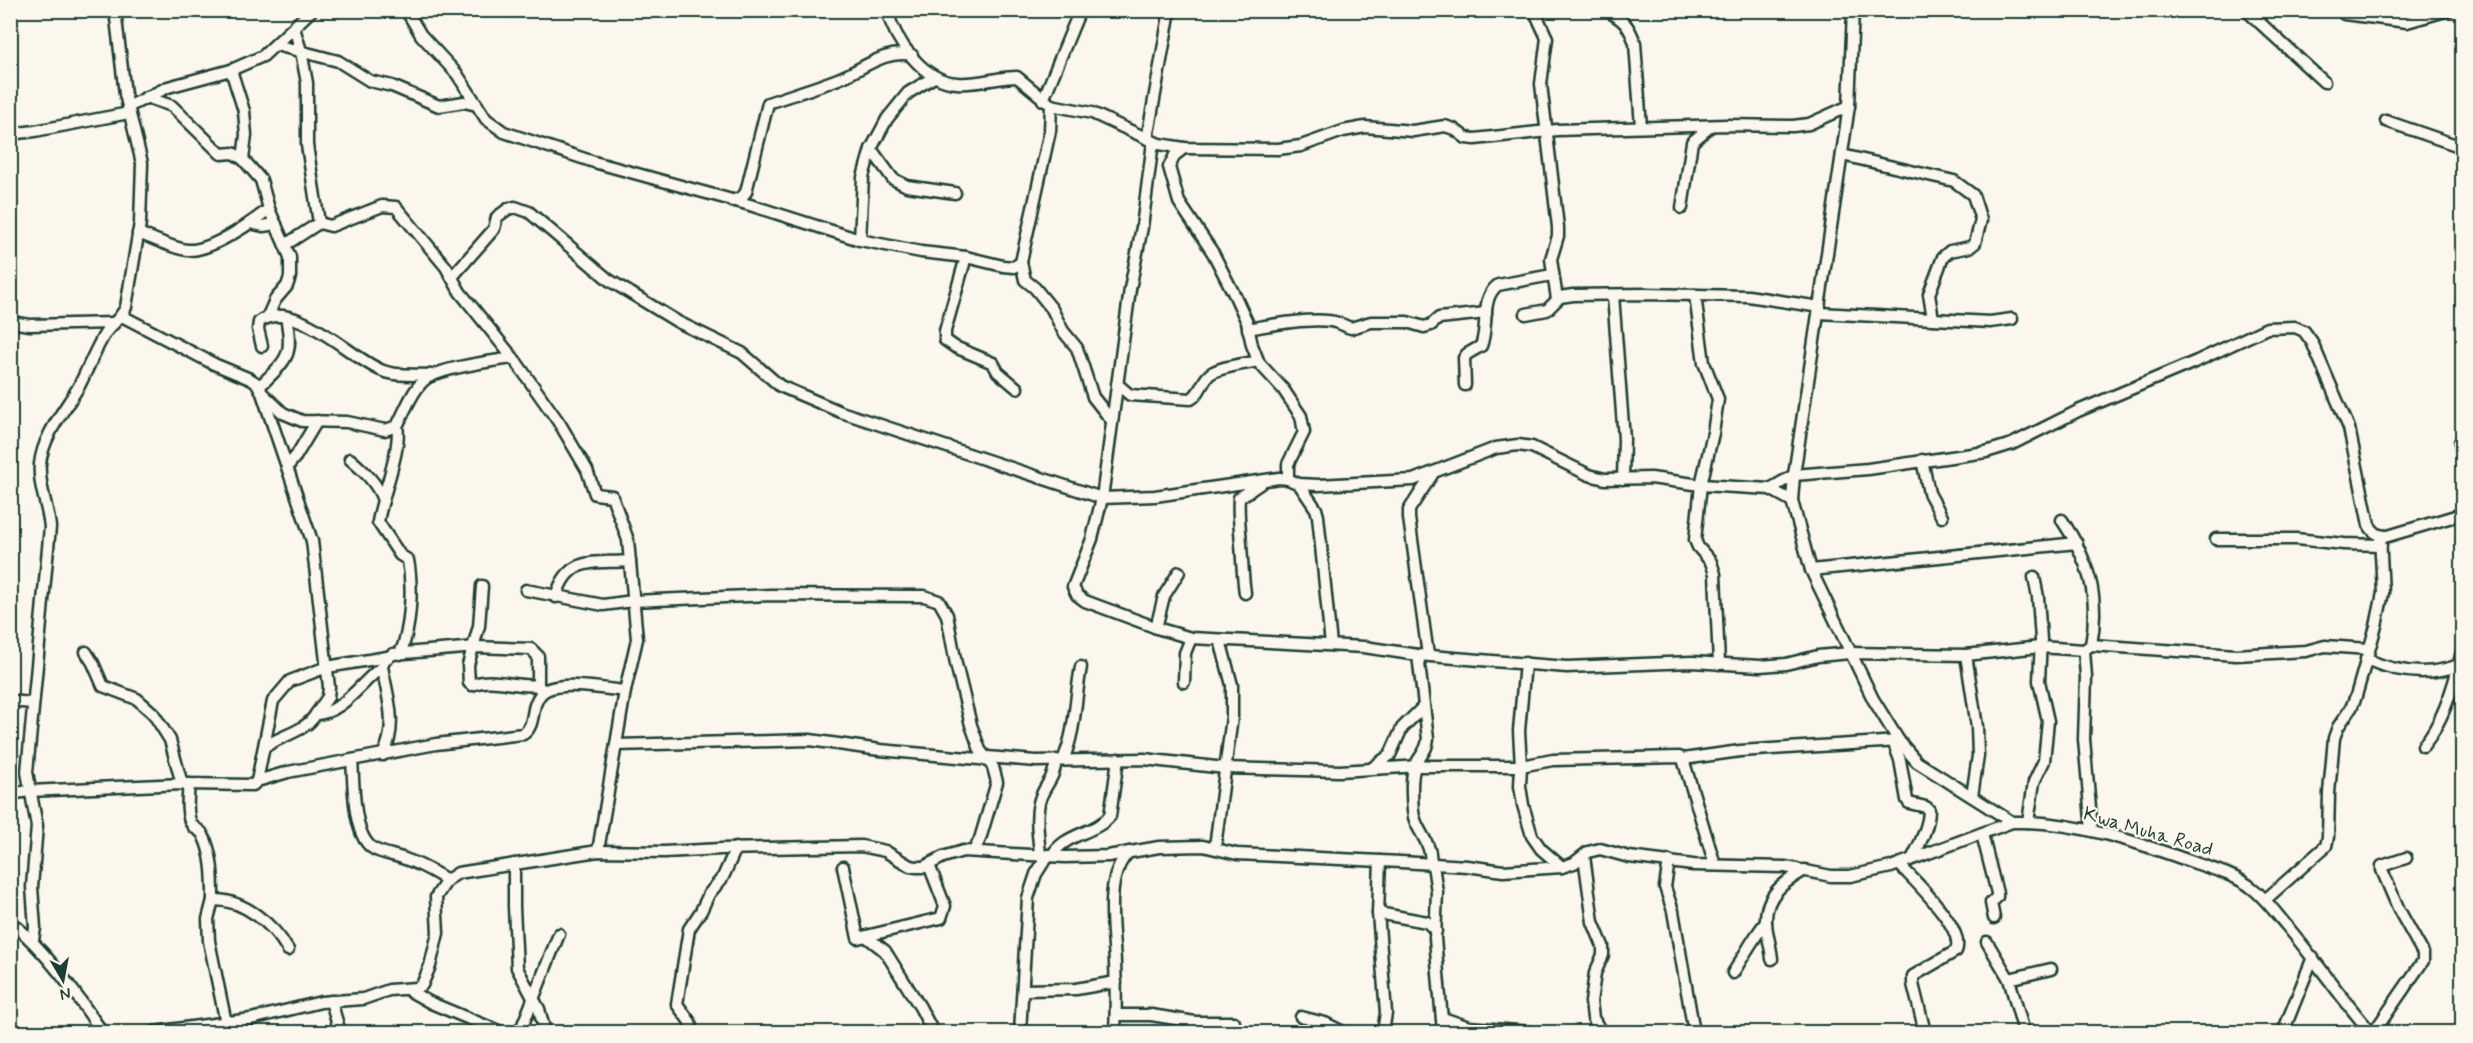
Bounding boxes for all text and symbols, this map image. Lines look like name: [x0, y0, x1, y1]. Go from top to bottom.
street label: Kwa Muha Road: [2080, 801, 2216, 863]
north arrow: [33, 950, 93, 1010]
text: N: [58, 982, 72, 1005]

